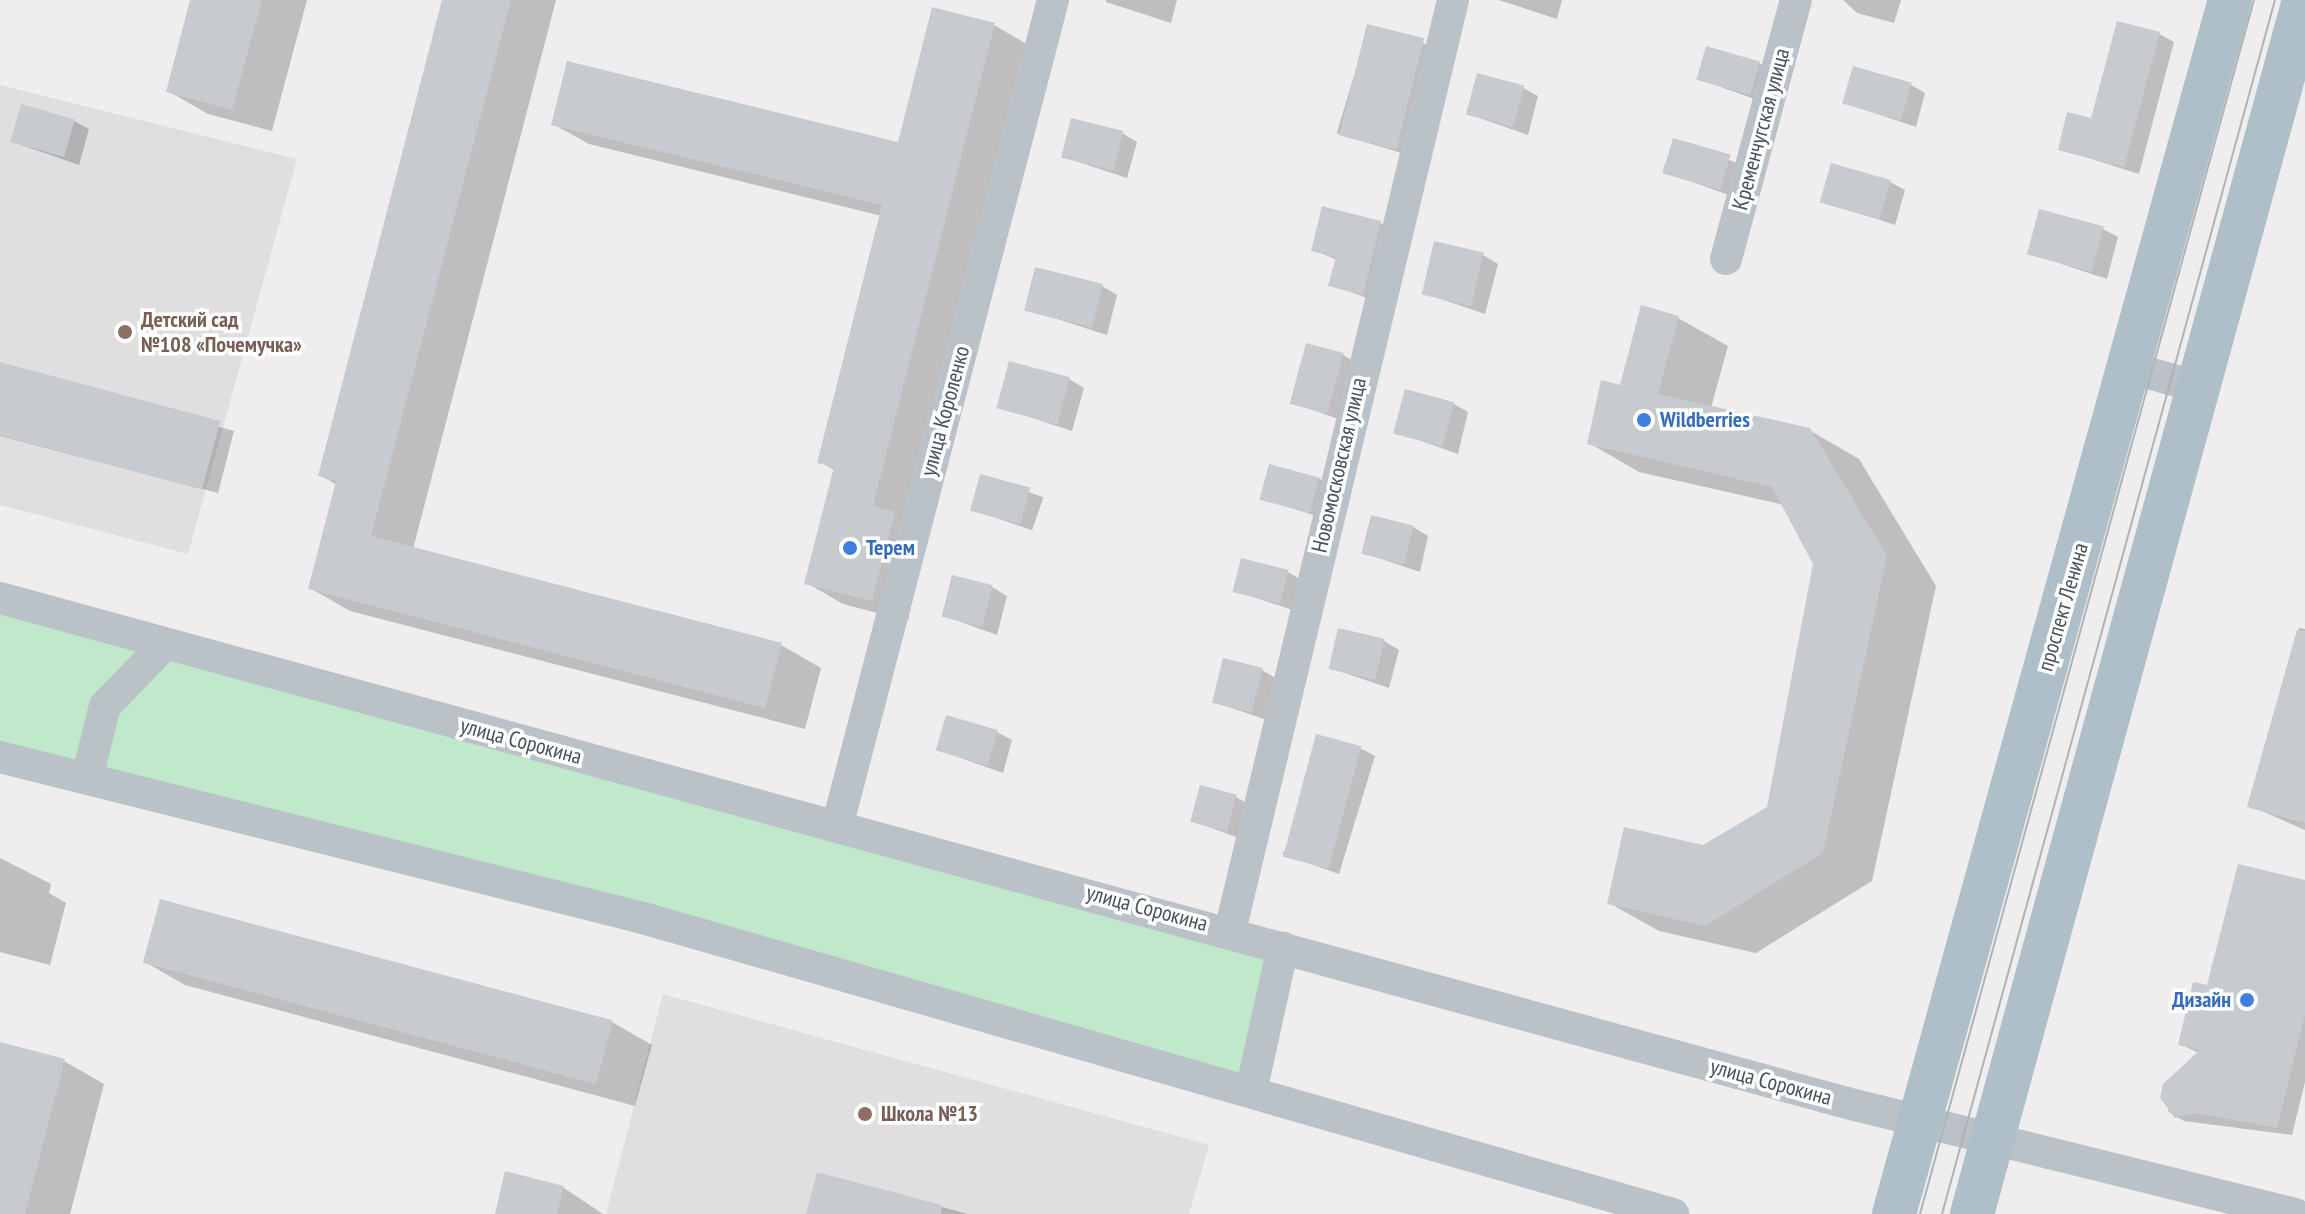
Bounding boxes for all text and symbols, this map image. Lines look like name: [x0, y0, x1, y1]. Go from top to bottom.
street label: Кременчугская улица: [1727, 45, 1795, 213]
place label: Детский сад №108 «Почемучка»: [141, 306, 302, 358]
marker: Детский сад №108 «Почемучка»: [116, 323, 134, 341]
street label: улица Короленко: [915, 343, 975, 479]
street label: Новомосковская улица: [1306, 375, 1372, 555]
place label: Wildberries: [1660, 407, 1750, 433]
marker: Wildberries: [1635, 411, 1653, 429]
place label: Терем: [866, 535, 915, 561]
marker: Терем: [841, 539, 859, 557]
street label: проспект Ленина: [2032, 540, 2094, 674]
street label: улица Сорокина: [458, 712, 584, 770]
street label: улица Сорокина: [1084, 879, 1210, 937]
place label: Дизайн: [2172, 987, 2231, 1013]
marker: Дизайн: [2238, 991, 2256, 1009]
street label: улица Сорокина: [1708, 1053, 1834, 1111]
place label: Школа №13: [881, 1101, 978, 1127]
marker: Школа №13: [856, 1105, 874, 1123]

